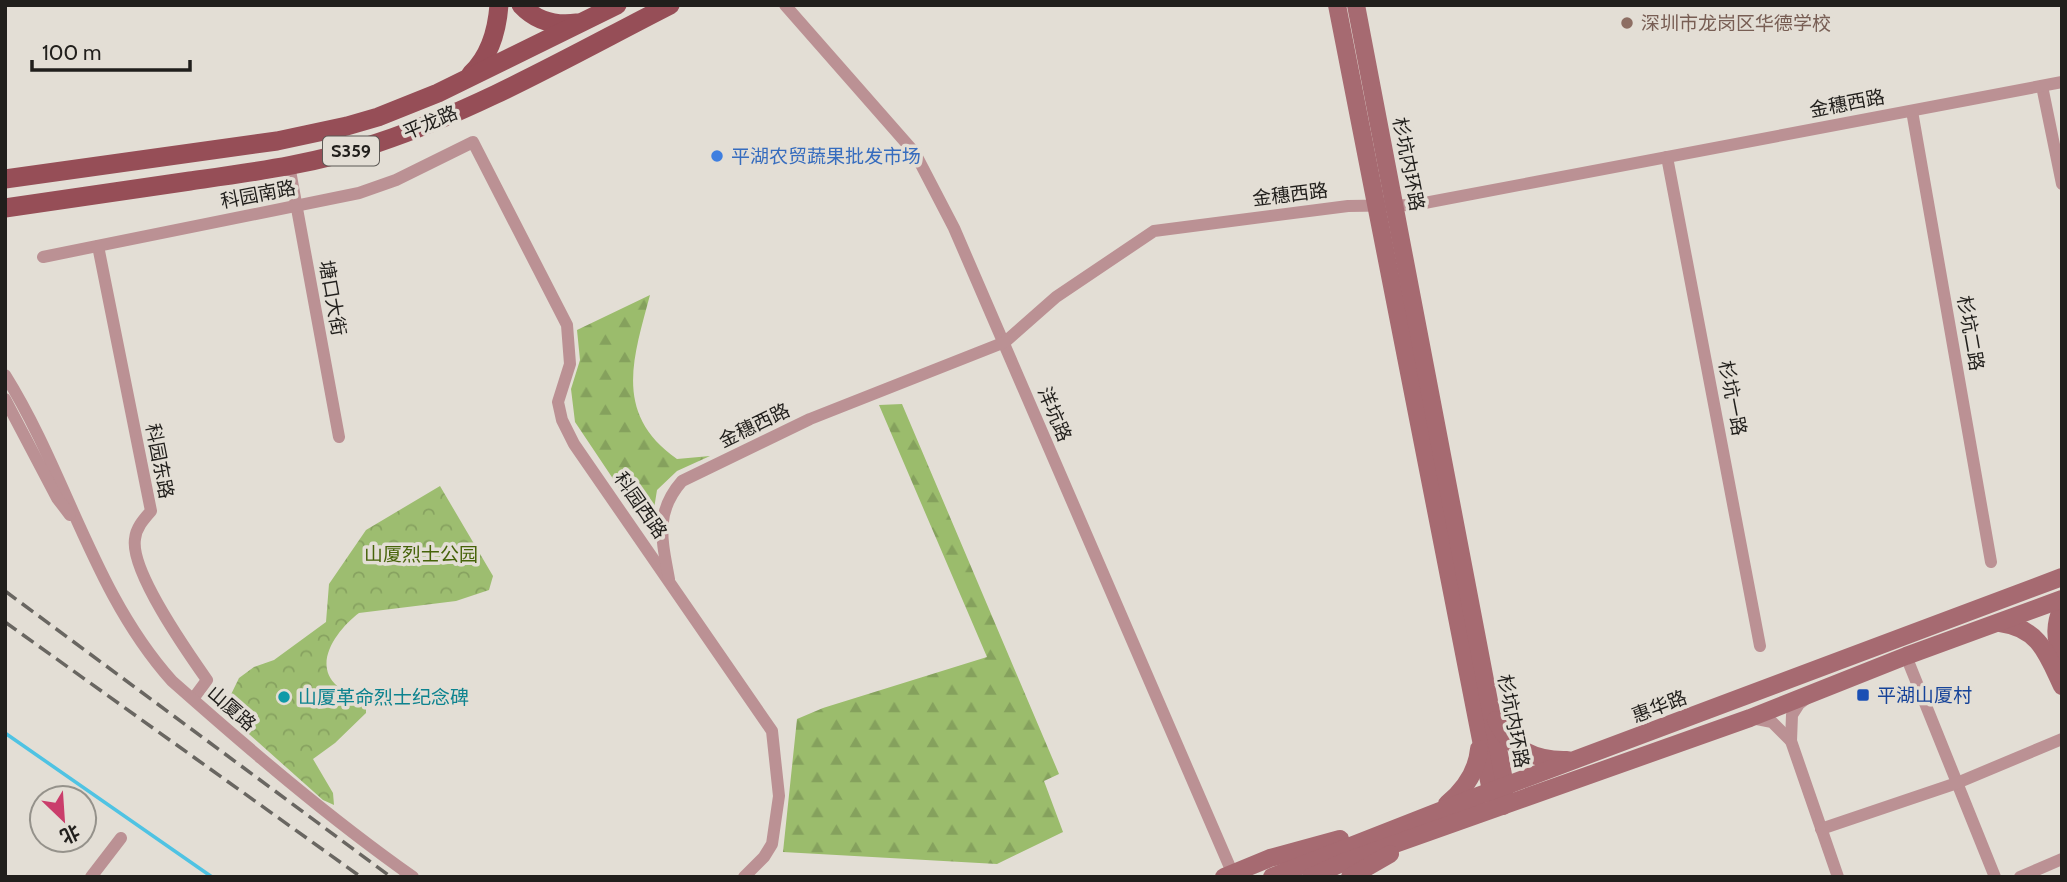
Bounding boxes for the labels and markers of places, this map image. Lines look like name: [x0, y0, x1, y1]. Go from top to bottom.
place label: 深圳市龙岗区华德学校: [1641, 12, 1831, 35]
marker: 深圳市龙岗区华德学校: [1619, 15, 1635, 31]
place label: 平湖农贸蔬果批发市场: [731, 145, 921, 168]
marker: 平湖农贸蔬果批发市场: [709, 148, 725, 164]
place label: 平湖山厦村: [1877, 684, 1972, 707]
place label: 山厦革命烈士纪念碑: [298, 686, 469, 709]
marker: 平湖山厦村: [1855, 687, 1871, 703]
marker: 山厦革命烈士纪念碑: [276, 689, 292, 705]

